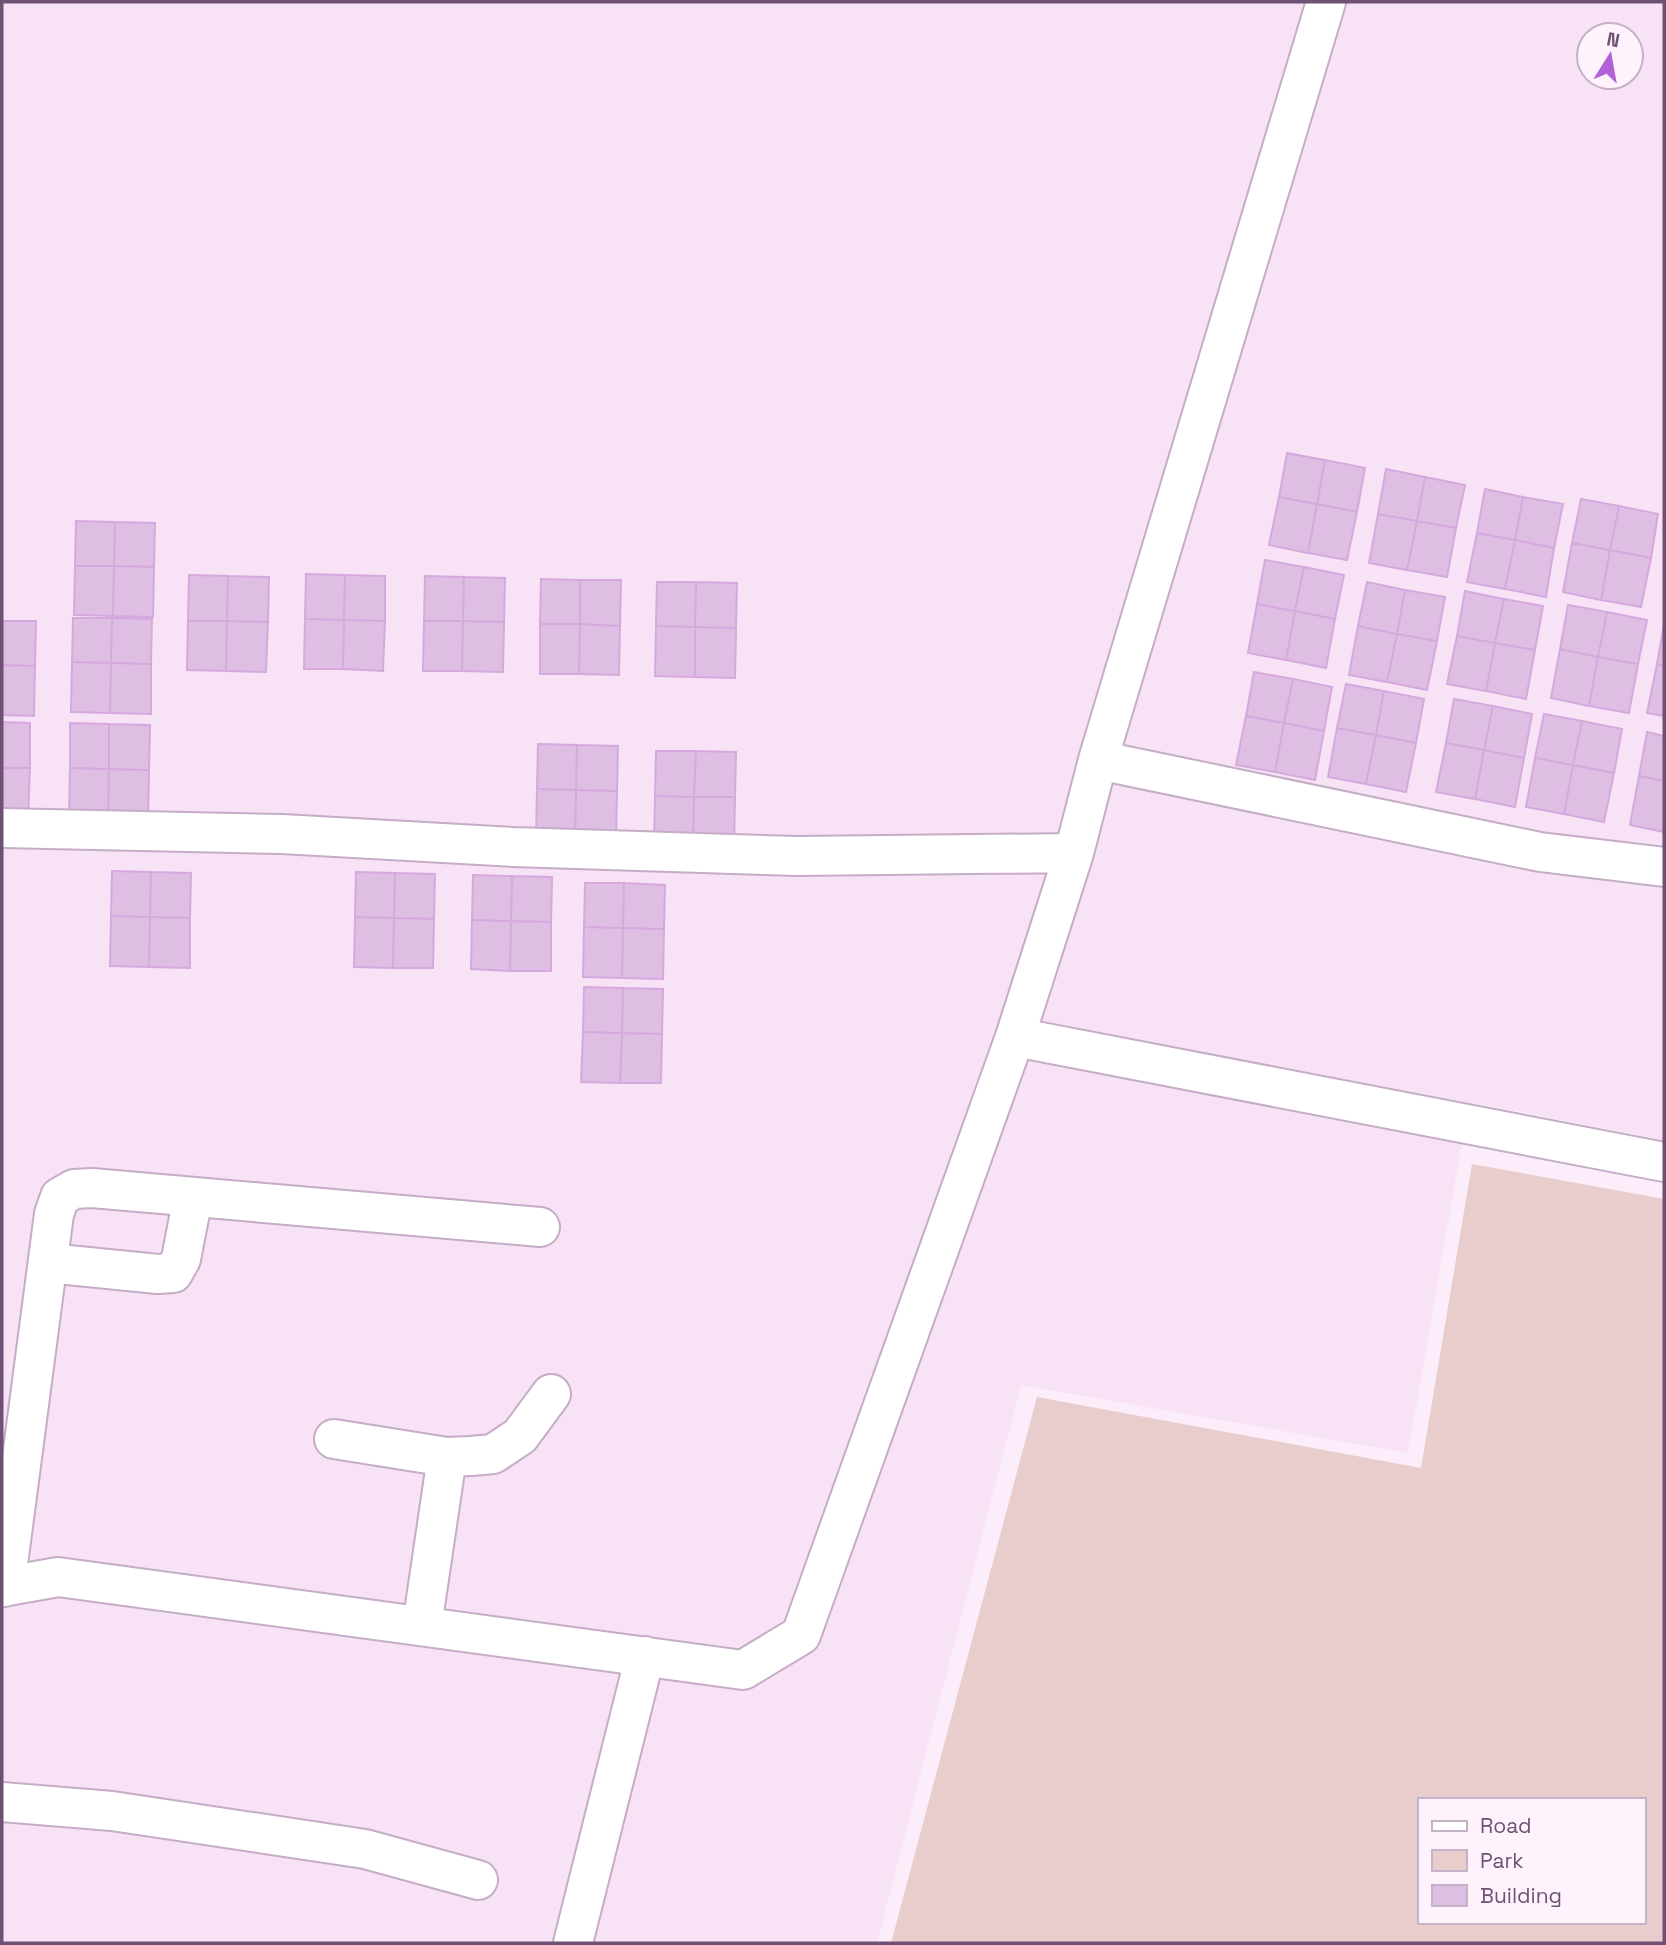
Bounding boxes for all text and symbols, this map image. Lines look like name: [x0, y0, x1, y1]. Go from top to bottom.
north arrow: [1575, 21, 1645, 91]
text: N: [1605, 26, 1622, 53]
legend: [1418, 1798, 1645, 1924]
text: Road: [1480, 1812, 1532, 1839]
text: Park: [1480, 1847, 1524, 1874]
text: Building: [1480, 1882, 1562, 1909]

